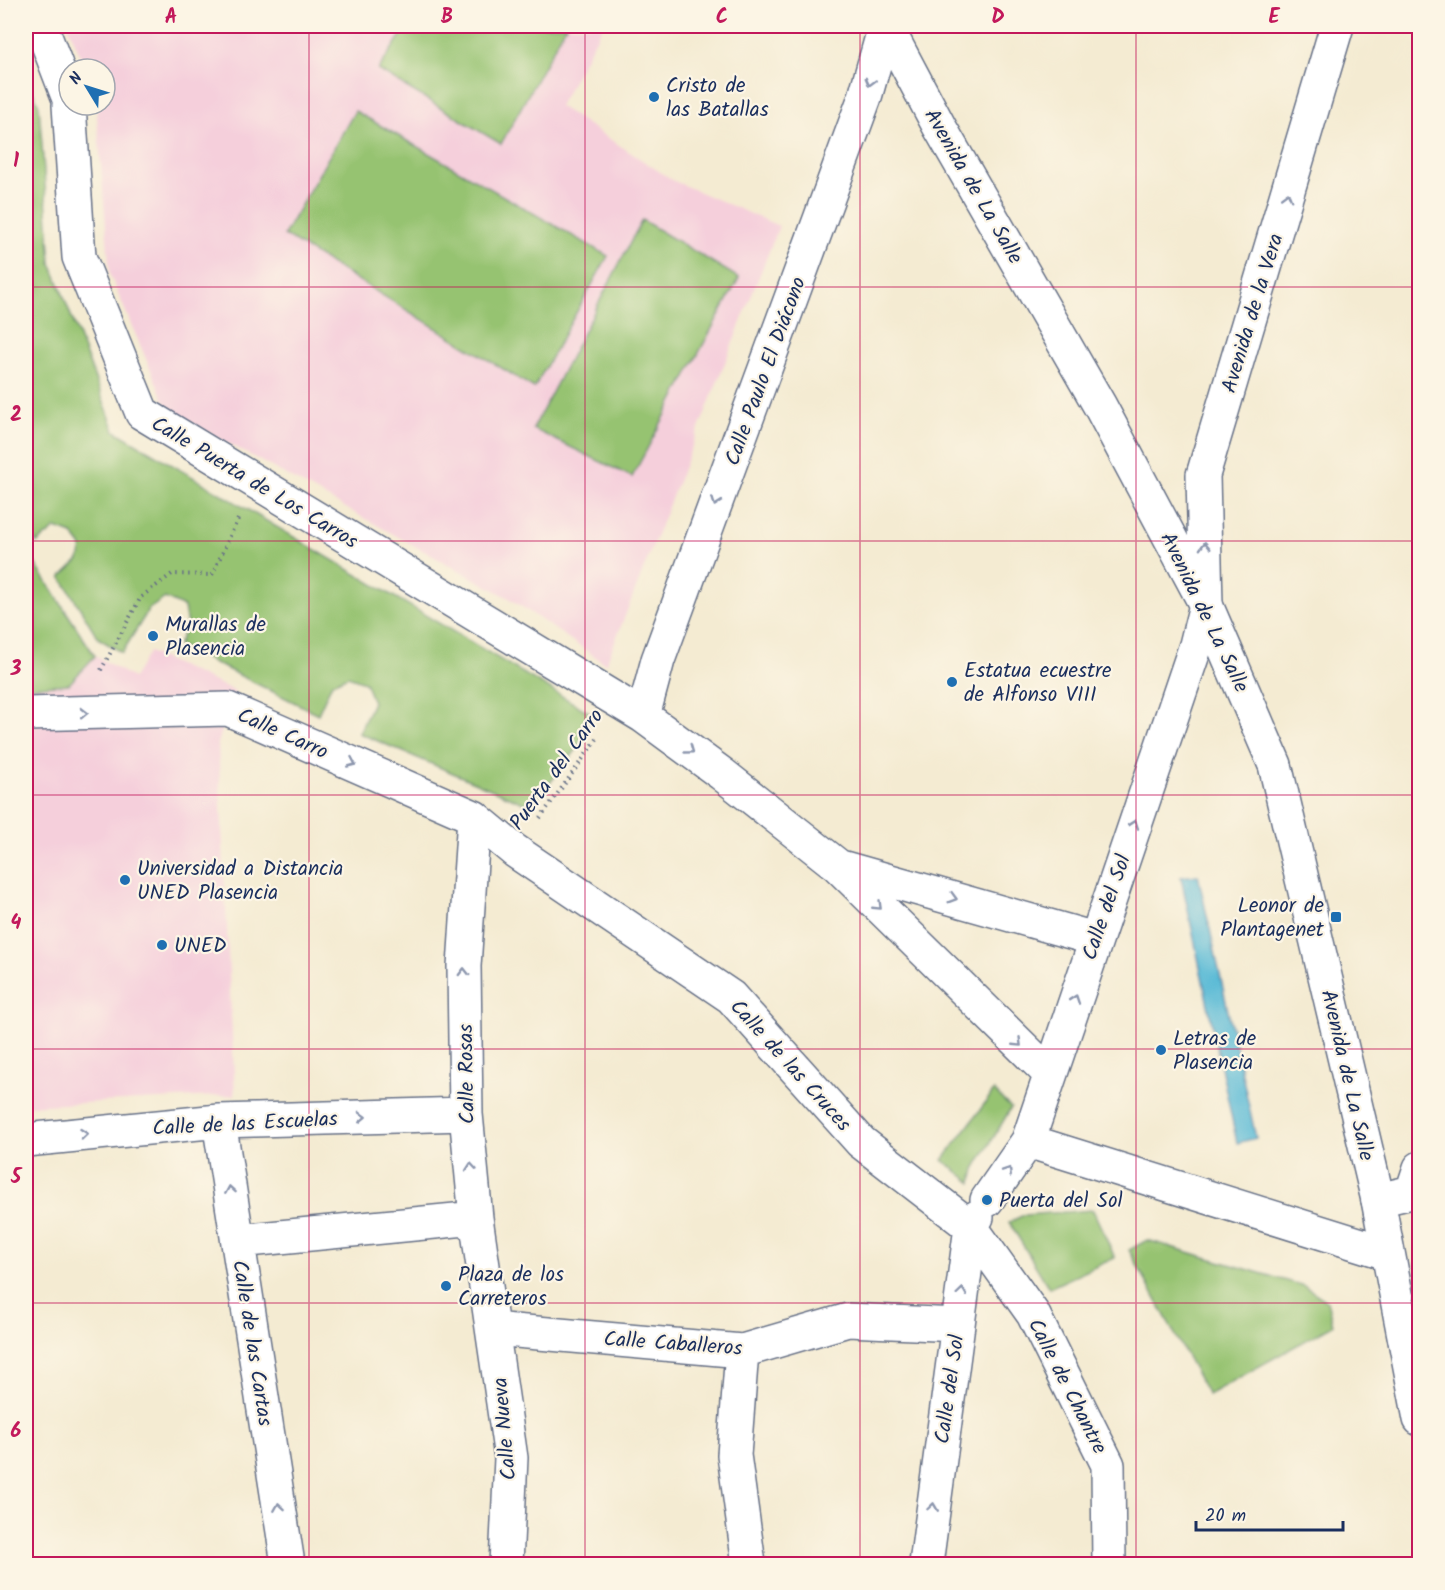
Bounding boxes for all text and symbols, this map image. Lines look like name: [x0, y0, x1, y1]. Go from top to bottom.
text: A: [165, 2, 177, 34]
text: B: [441, 2, 453, 34]
text: C: [716, 2, 728, 34]
text: D: [991, 2, 1005, 34]
text: E: [1268, 2, 1280, 34]
north arrow: [57, 57, 117, 117]
text: N: [63, 67, 89, 90]
place label: Cristo de las Batallas: [666, 70, 769, 127]
one-way arrow: [864, 77, 877, 87]
marker: Cristo de las Batallas: [647, 90, 661, 104]
street label: Avenida de La Salle: [915, 103, 1031, 271]
text: 1: [13, 146, 19, 178]
one-way arrow: [1280, 191, 1292, 202]
street label: Avenida de la Vera: [1214, 230, 1293, 397]
street label: Calle Paulo El Diácono: [717, 272, 816, 471]
text: 2: [10, 400, 22, 432]
street label: Calle Puerta de Los Carros: [144, 408, 364, 558]
one-way arrow: [711, 496, 724, 507]
street label: Avenida de La Salle: [1150, 527, 1257, 699]
one-way arrow: [1198, 542, 1211, 551]
place label: Murallas de Plasencia: [165, 609, 266, 666]
marker: Murallas de Plasencia: [146, 629, 160, 643]
text: 3: [10, 654, 22, 686]
place label: Estatua ecuestre de Alfonso VIII: [964, 655, 1112, 712]
marker: Estatua ecuestre de Alfonso VIII: [945, 675, 959, 689]
street label: Calle Carro: [232, 700, 333, 769]
street label: Puerta del Carro: [502, 702, 613, 838]
one-way arrow: [79, 707, 88, 719]
one-way arrow: [684, 743, 695, 754]
one-way arrow: [345, 756, 356, 768]
one-way arrow: [1127, 819, 1140, 830]
street label: Calle del Sol: [1074, 850, 1141, 965]
place label: Universidad a Distancia UNED Plasencia: [137, 853, 343, 910]
marker: Universidad a Distancia UNED Plasencia: [118, 873, 132, 887]
place label: Leonor de Plantagenet: [1220, 890, 1325, 947]
one-way arrow: [948, 891, 958, 904]
one-way arrow: [871, 899, 882, 910]
text: 4: [11, 908, 22, 940]
marker: Leonor de Plantagenet: [1329, 910, 1343, 924]
place label: UNED: [174, 930, 227, 963]
marker: UNED: [155, 938, 169, 952]
one-way arrow: [458, 968, 470, 977]
street label: Avenida de La Salle: [1311, 986, 1382, 1165]
street label: Calle de las Cruces: [721, 992, 859, 1140]
one-way arrow: [1068, 994, 1080, 1005]
place label: Letras de Plasencia: [1173, 1023, 1257, 1080]
street label: Calle Rosas: [450, 1024, 485, 1124]
one-way arrow: [1010, 1035, 1021, 1046]
marker: Letras de Plasencia: [1154, 1043, 1168, 1057]
street label: Calle de las Escuelas: [152, 1103, 339, 1146]
one-way arrow: [358, 1111, 367, 1123]
one-way arrow: [79, 1128, 88, 1141]
text: 5: [10, 1162, 23, 1194]
one-way arrow: [465, 1163, 478, 1172]
one-way arrow: [1000, 1166, 1011, 1177]
one-way arrow: [224, 1185, 236, 1194]
place label: Puerta del Sol: [999, 1185, 1123, 1218]
marker: Puerta del Sol: [980, 1193, 994, 1207]
street label: Calle de las Cartas: [222, 1258, 281, 1429]
place label: Plaza de los Carreteros: [458, 1259, 564, 1316]
marker: Plaza de los Carreteros: [439, 1279, 453, 1293]
one-way arrow: [955, 1288, 968, 1297]
street label: Calle de Chantre: [1018, 1313, 1115, 1461]
street label: Calle Caballeros: [602, 1323, 743, 1366]
street label: Calle del Sol: [926, 1332, 974, 1446]
street label: Calle Nueva: [485, 1376, 526, 1482]
text: 6: [11, 1416, 22, 1448]
scale bar: [1196, 1494, 1343, 1532]
one-way arrow: [273, 1502, 286, 1512]
one-way arrow: [927, 1502, 939, 1511]
text: 20 m: [1205, 1502, 1246, 1531]

